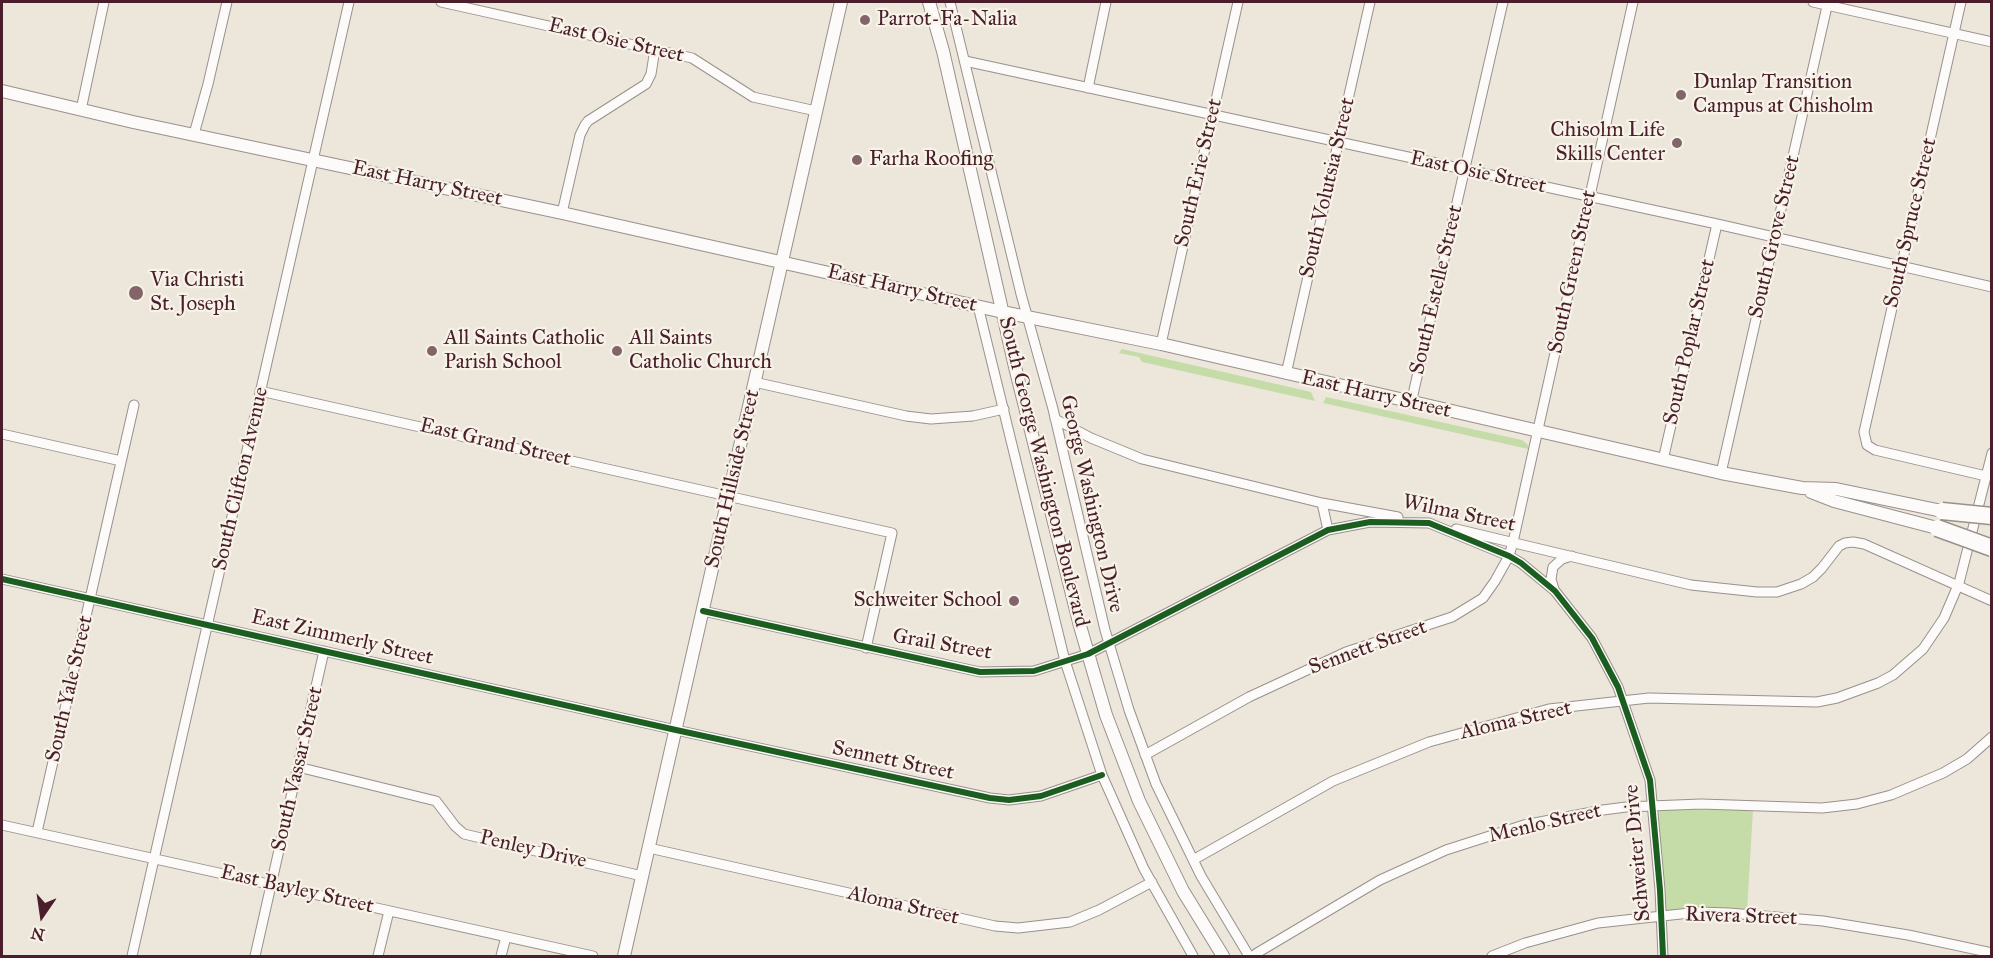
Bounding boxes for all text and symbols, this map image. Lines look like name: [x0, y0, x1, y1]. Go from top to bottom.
place label: Parrot-Fa-Nalia: [877, 7, 1017, 33]
street label: East Osie Street: [546, 13, 686, 69]
marker: Parrot-Fa-Nalia: [858, 13, 872, 27]
place label: Dunlap Transition Campus at Chisholm: [1693, 70, 1874, 120]
marker: Dunlap Transition Campus at Chisholm: [1674, 88, 1688, 102]
street label: South Volutsia Street: [1295, 95, 1361, 281]
street label: South Erie Street: [1170, 96, 1228, 250]
place label: Chisolm Life Skills Center: [1550, 118, 1665, 168]
marker: Chisolm Life Skills Center: [1670, 136, 1684, 150]
street label: South Spruce Street: [1879, 136, 1943, 310]
street label: East Osie Street: [1408, 146, 1548, 200]
place label: Farha Roofing: [869, 147, 993, 173]
marker: Farha Roofing: [850, 153, 864, 167]
street label: South Grove Street: [1744, 153, 1806, 321]
street label: East Harry Street: [350, 156, 504, 212]
street label: South Green Street: [1543, 188, 1603, 356]
street label: South Estelle Street: [1405, 203, 1469, 377]
street label: South Poplar Street: [1659, 257, 1721, 427]
street label: East Harry Street: [825, 260, 979, 318]
place label: Via Christi St. Joseph: [150, 268, 244, 318]
marker: Via Christi St. Joseph: [127, 284, 145, 302]
street label: South George Washington Boulevard: [992, 314, 1094, 630]
place label: All Saints Catholic Parish School: [444, 326, 605, 376]
place label: All Saints Catholic Church: [629, 326, 772, 376]
marker: All Saints Catholic Parish School: [425, 344, 439, 358]
marker: All Saints Catholic Church: [610, 344, 624, 358]
street label: East Harry Street: [1299, 366, 1453, 424]
street label: South Clifton Avenue: [208, 385, 274, 573]
street label: South Hillside Street: [700, 387, 766, 571]
street label: George Washington Drive: [1054, 393, 1128, 615]
street label: East Grand Street: [417, 413, 573, 473]
street label: Wilma Street: [1400, 490, 1518, 538]
place label: Schweiter School: [853, 588, 1002, 614]
marker: Schweiter School: [1007, 594, 1021, 608]
street label: East Zimmerly Street: [249, 605, 435, 671]
street label: South Yale Street: [41, 613, 99, 765]
street label: Sennett Street: [1305, 615, 1431, 681]
street label: Grail Street: [890, 624, 994, 666]
street label: South Vassar Street: [267, 684, 329, 854]
street label: Aloma Street: [1458, 696, 1574, 746]
street label: Sennett Street: [830, 736, 956, 786]
street label: Schweiter Drive: [1619, 783, 1657, 923]
street label: Menlo Street: [1486, 799, 1604, 849]
street label: Penley Drive: [477, 825, 589, 875]
street label: East Bayley Street: [218, 860, 376, 920]
street label: Aloma Street: [845, 881, 961, 931]
north arrow: [12, 886, 72, 946]
street label: Rivera Street: [1684, 902, 1798, 932]
text: N: [29, 923, 47, 945]

